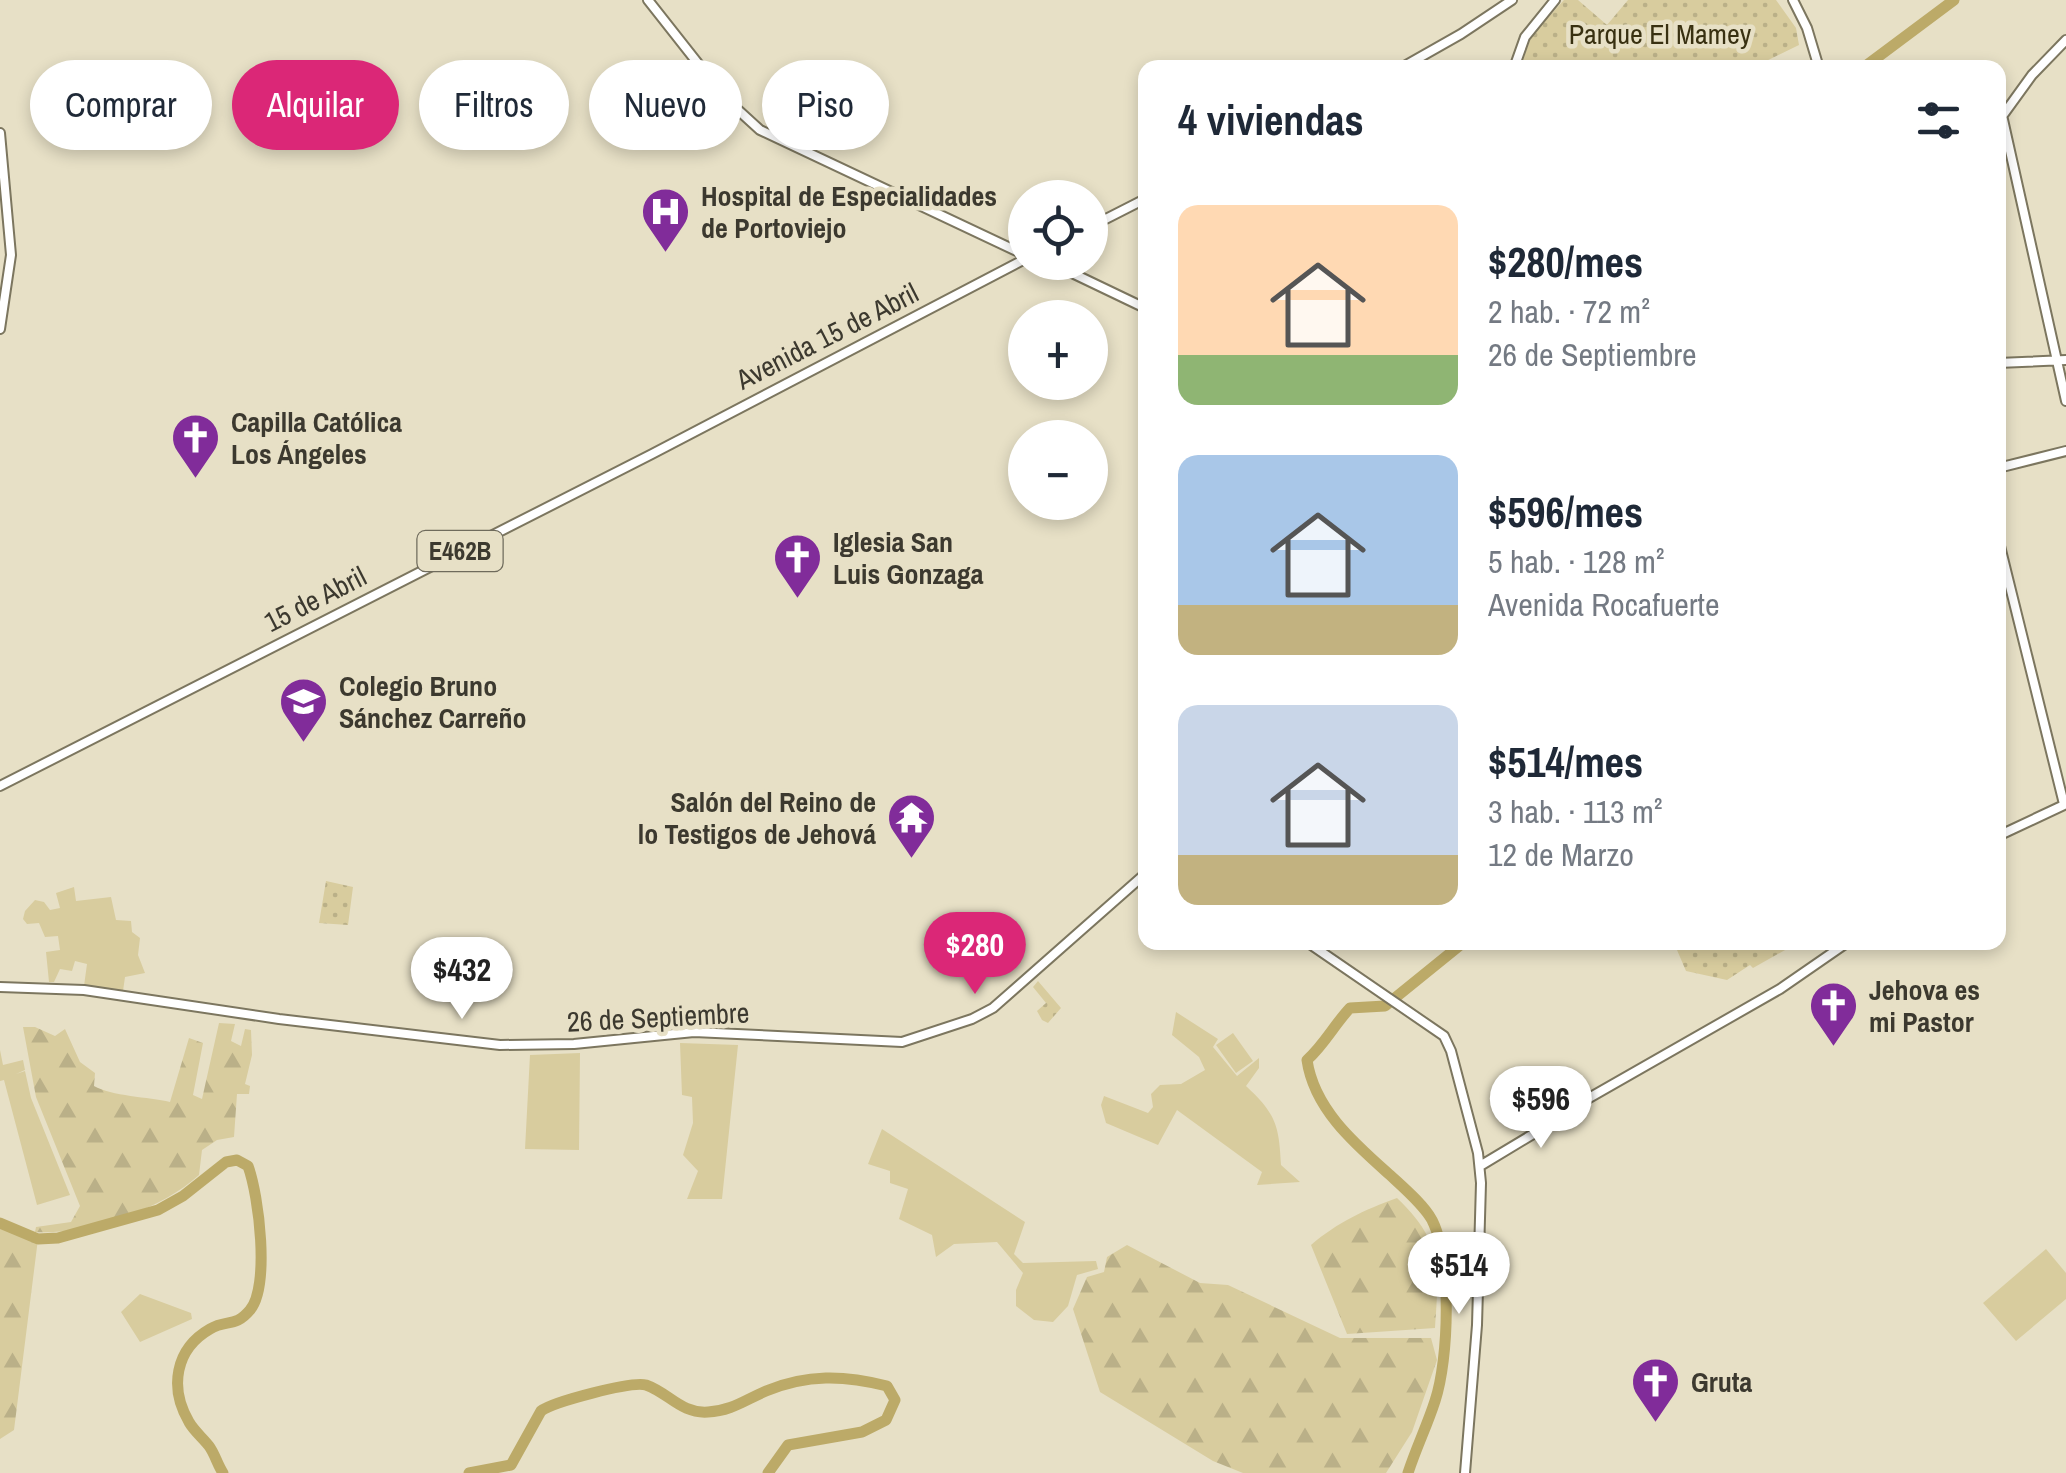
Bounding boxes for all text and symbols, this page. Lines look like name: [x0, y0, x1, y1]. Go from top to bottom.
park label: Parque El Mamey: [1569, 15, 1752, 53]
chip: Comprar: [30, 60, 212, 150]
chip: Alquilar: [232, 60, 399, 150]
chip: Filtros: [419, 60, 569, 150]
chip: Nuevo: [589, 60, 742, 150]
chip: Piso: [762, 60, 889, 150]
text: 4 viviendas: [1178, 92, 1364, 148]
icon: filters: [1911, 93, 1966, 148]
place label: Hospital de Especialidades de Portoviejo: [701, 177, 997, 247]
map controls: [1008, 180, 1108, 520]
button: locate: [1008, 180, 1108, 280]
hospital icon: Hospital de Especialidades de Portoviejo: [640, 186, 692, 254]
text: $280/mes: [1488, 234, 1643, 290]
icon: home: [1258, 245, 1378, 365]
street label: Avenida 15 de Abril: [728, 274, 925, 399]
text: 2 hab. · 72 m²: [1488, 290, 1650, 333]
button: +: [1008, 300, 1108, 400]
text: 26 de Septiembre: [1488, 333, 1697, 376]
place label: Capilla Católica Los Ángeles: [231, 403, 402, 473]
church icon: Capilla Católica Los Ángeles: [170, 412, 222, 480]
button: −: [1008, 420, 1108, 520]
text: $596/mes: [1488, 484, 1643, 540]
icon: home: [1258, 495, 1378, 615]
place label: Iglesia San Luis Gonzaga: [833, 523, 984, 593]
road number: E462B: [418, 531, 502, 571]
church icon: Iglesia San Luis Gonzaga: [772, 532, 824, 600]
text: 5 hab. · 128 m²: [1488, 540, 1665, 583]
street label: 15 de Abril: [257, 557, 373, 641]
text: Avenida Rocafuerte: [1488, 583, 1720, 626]
place label: Colegio Bruno Sánchez Carreño: [339, 667, 527, 737]
school or university icon: Colegio Bruno Sánchez Carreño: [278, 676, 330, 744]
text: $514/mes: [1488, 734, 1643, 790]
icon: home: [1258, 745, 1378, 865]
place label: Salón del Reino de lo Testigos de Jehová: [638, 783, 876, 853]
text: 3 hab. · 113 m²: [1488, 790, 1663, 833]
temple icon: Salón del Reino de lo Testigos de Jehová: [885, 792, 937, 860]
text: 12 de Marzo: [1488, 833, 1634, 876]
pin: $280: [916, 912, 1034, 997]
text: $280: [946, 923, 1004, 966]
pin: $432: [403, 937, 521, 1022]
text: $432: [433, 948, 491, 991]
place label: Jehova es mi Pastor: [1869, 971, 1980, 1041]
church icon: Jehova es mi Pastor: [1808, 980, 1860, 1048]
street label: 26 de Septiembre: [566, 993, 750, 1041]
pin: $596: [1482, 1066, 1600, 1151]
text: $596: [1512, 1077, 1570, 1120]
pin: $514: [1400, 1232, 1518, 1317]
text: $514: [1430, 1243, 1488, 1286]
church icon: Gruta: [1630, 1356, 1682, 1424]
place label: Gruta: [1691, 1363, 1752, 1401]

